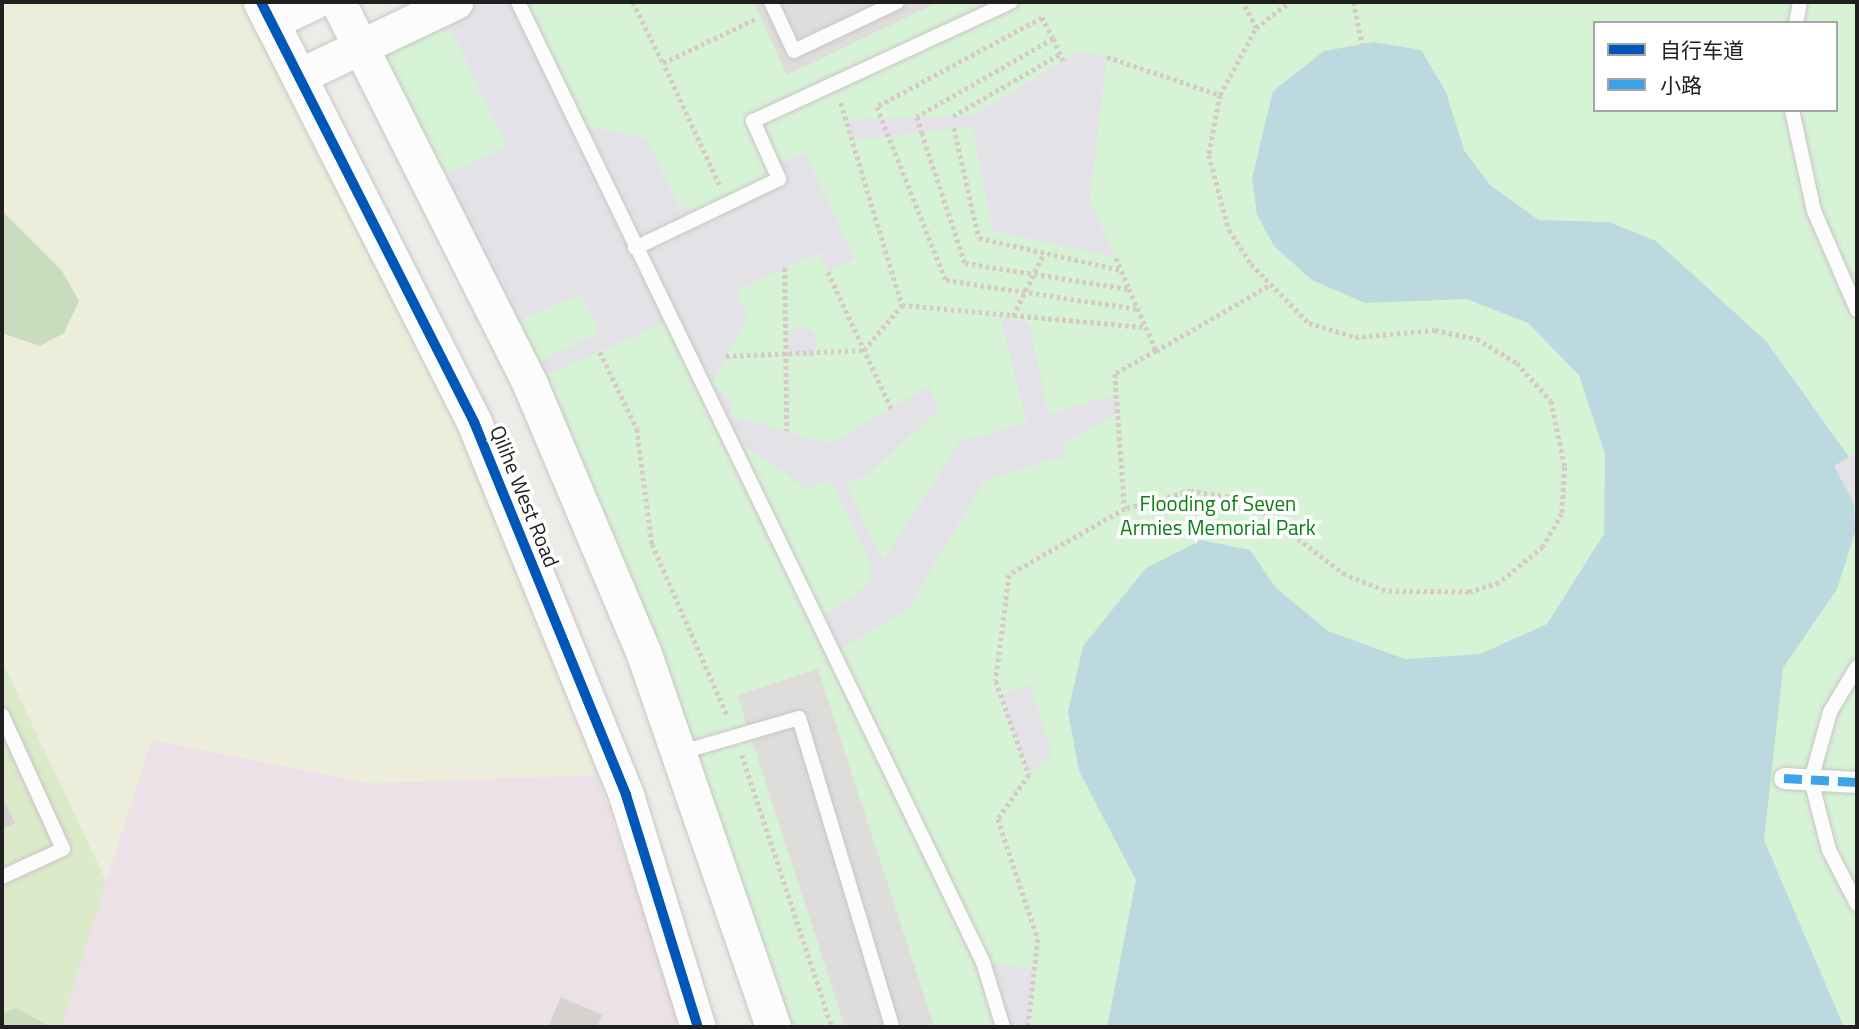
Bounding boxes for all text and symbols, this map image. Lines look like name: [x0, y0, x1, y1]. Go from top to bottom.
legend: [1593, 21, 1838, 112]
text: 自行车道: [1660, 34, 1744, 66]
text: 小路: [1660, 69, 1702, 101]
street label: Qilihe West Road: [485, 422, 565, 570]
park label: Flooding of Seven Armies Memorial Park: [1120, 490, 1316, 540]

